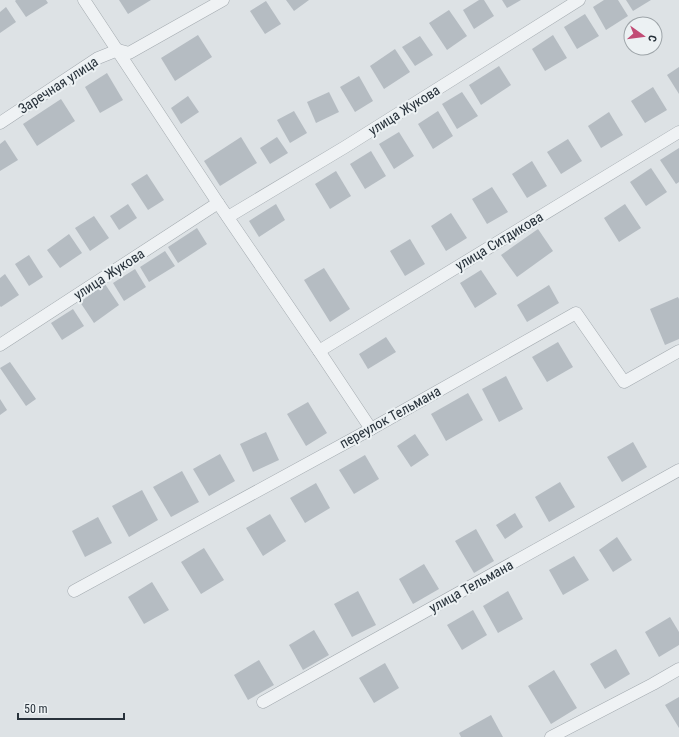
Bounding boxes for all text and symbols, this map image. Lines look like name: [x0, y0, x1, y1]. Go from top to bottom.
north arrow: [623, 16, 663, 56]
text: С: [645, 34, 659, 43]
street label: Заречная улица: [15, 53, 101, 117]
street label: улица Жукова: [365, 82, 443, 138]
street label: улица Ситдикова: [452, 209, 546, 273]
street label: улица Жукова: [71, 245, 147, 303]
street label: переулок Тельмана: [337, 383, 443, 451]
street label: улица Тельмана: [426, 556, 516, 616]
scale bar: [18, 695, 124, 721]
text: 50 m: [24, 702, 48, 716]

